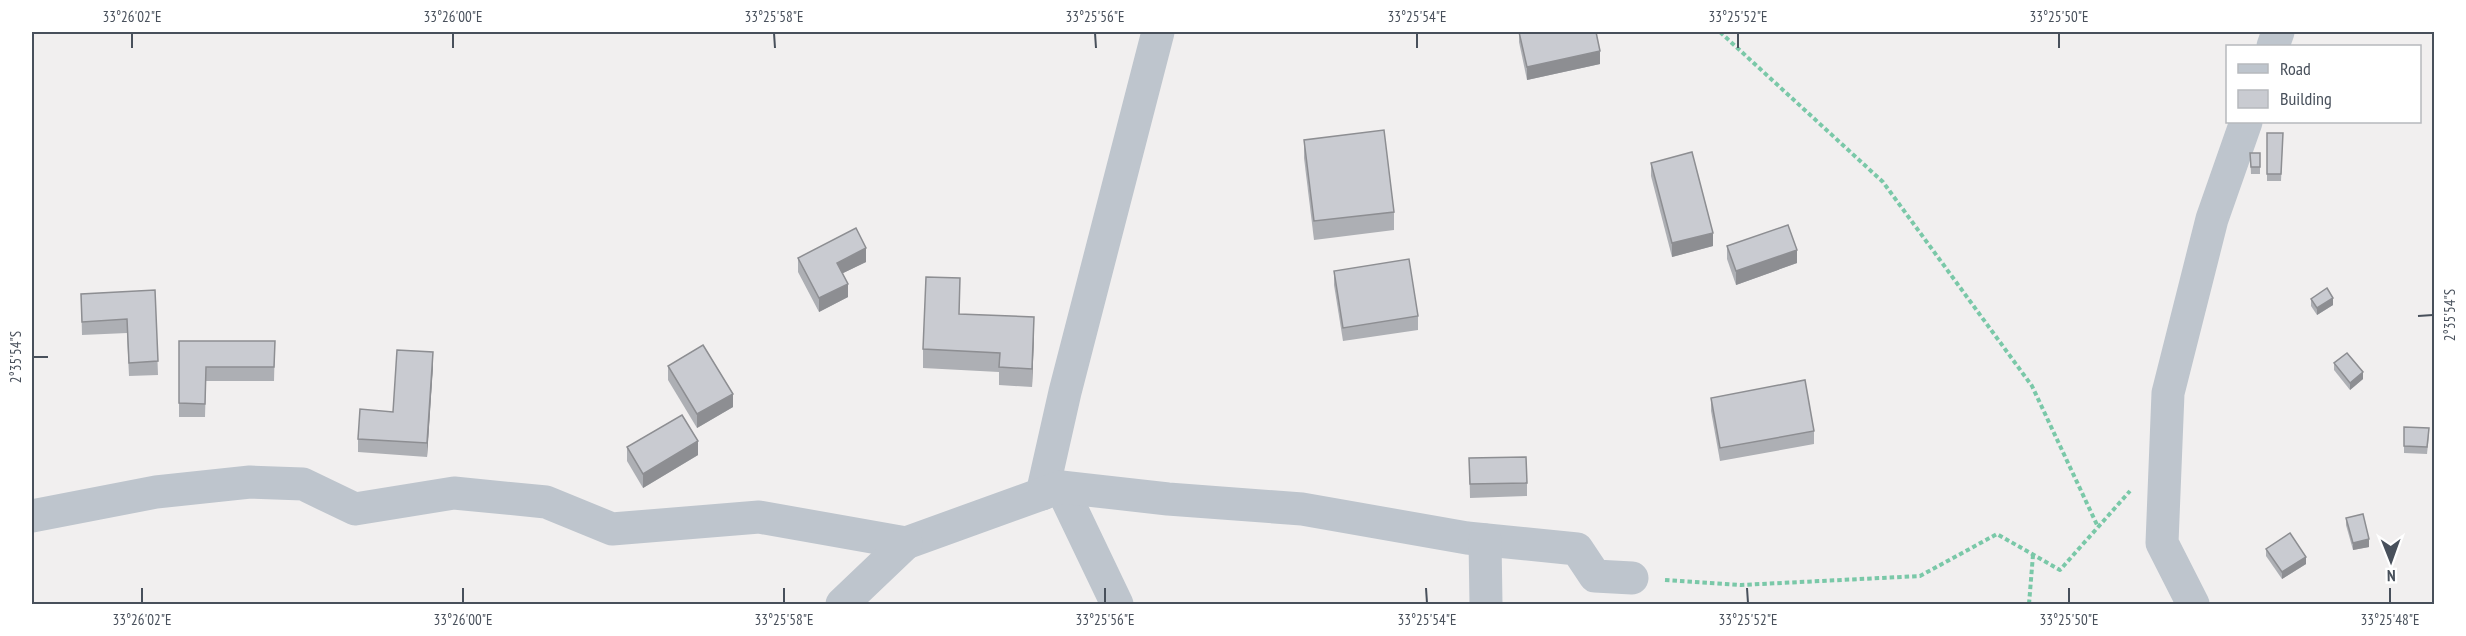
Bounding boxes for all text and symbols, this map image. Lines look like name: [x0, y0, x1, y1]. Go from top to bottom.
text: 33°26'02"E: [102, 7, 162, 26]
text: 33°26'00"E: [423, 7, 483, 26]
text: 33°25'58"E: [744, 7, 804, 26]
text: 33°25'56"E: [1065, 7, 1125, 26]
text: 33°25'54"E: [1387, 7, 1447, 26]
text: 33°25'52"E: [1708, 7, 1768, 26]
text: 33°25'50"E: [2029, 7, 2089, 26]
legend: [2226, 45, 2421, 123]
text: Road: [2280, 57, 2311, 80]
text: Building: [2280, 87, 2332, 110]
text: 2°35'54"S: [2440, 289, 2459, 341]
text: 2°35'54"S: [6, 331, 25, 383]
north arrow: [2361, 531, 2421, 591]
text: N: [2387, 566, 2396, 586]
text: 33°26'02"E: [112, 610, 172, 629]
text: 33°26'00"E: [433, 610, 493, 629]
text: 33°25'58"E: [754, 610, 814, 629]
text: 33°25'56"E: [1075, 610, 1135, 629]
text: 33°25'54"E: [1397, 610, 1457, 629]
text: 33°25'52"E: [1718, 610, 1778, 629]
text: 33°25'50"E: [2039, 610, 2099, 629]
text: 33°25'48"E: [2360, 610, 2420, 629]

